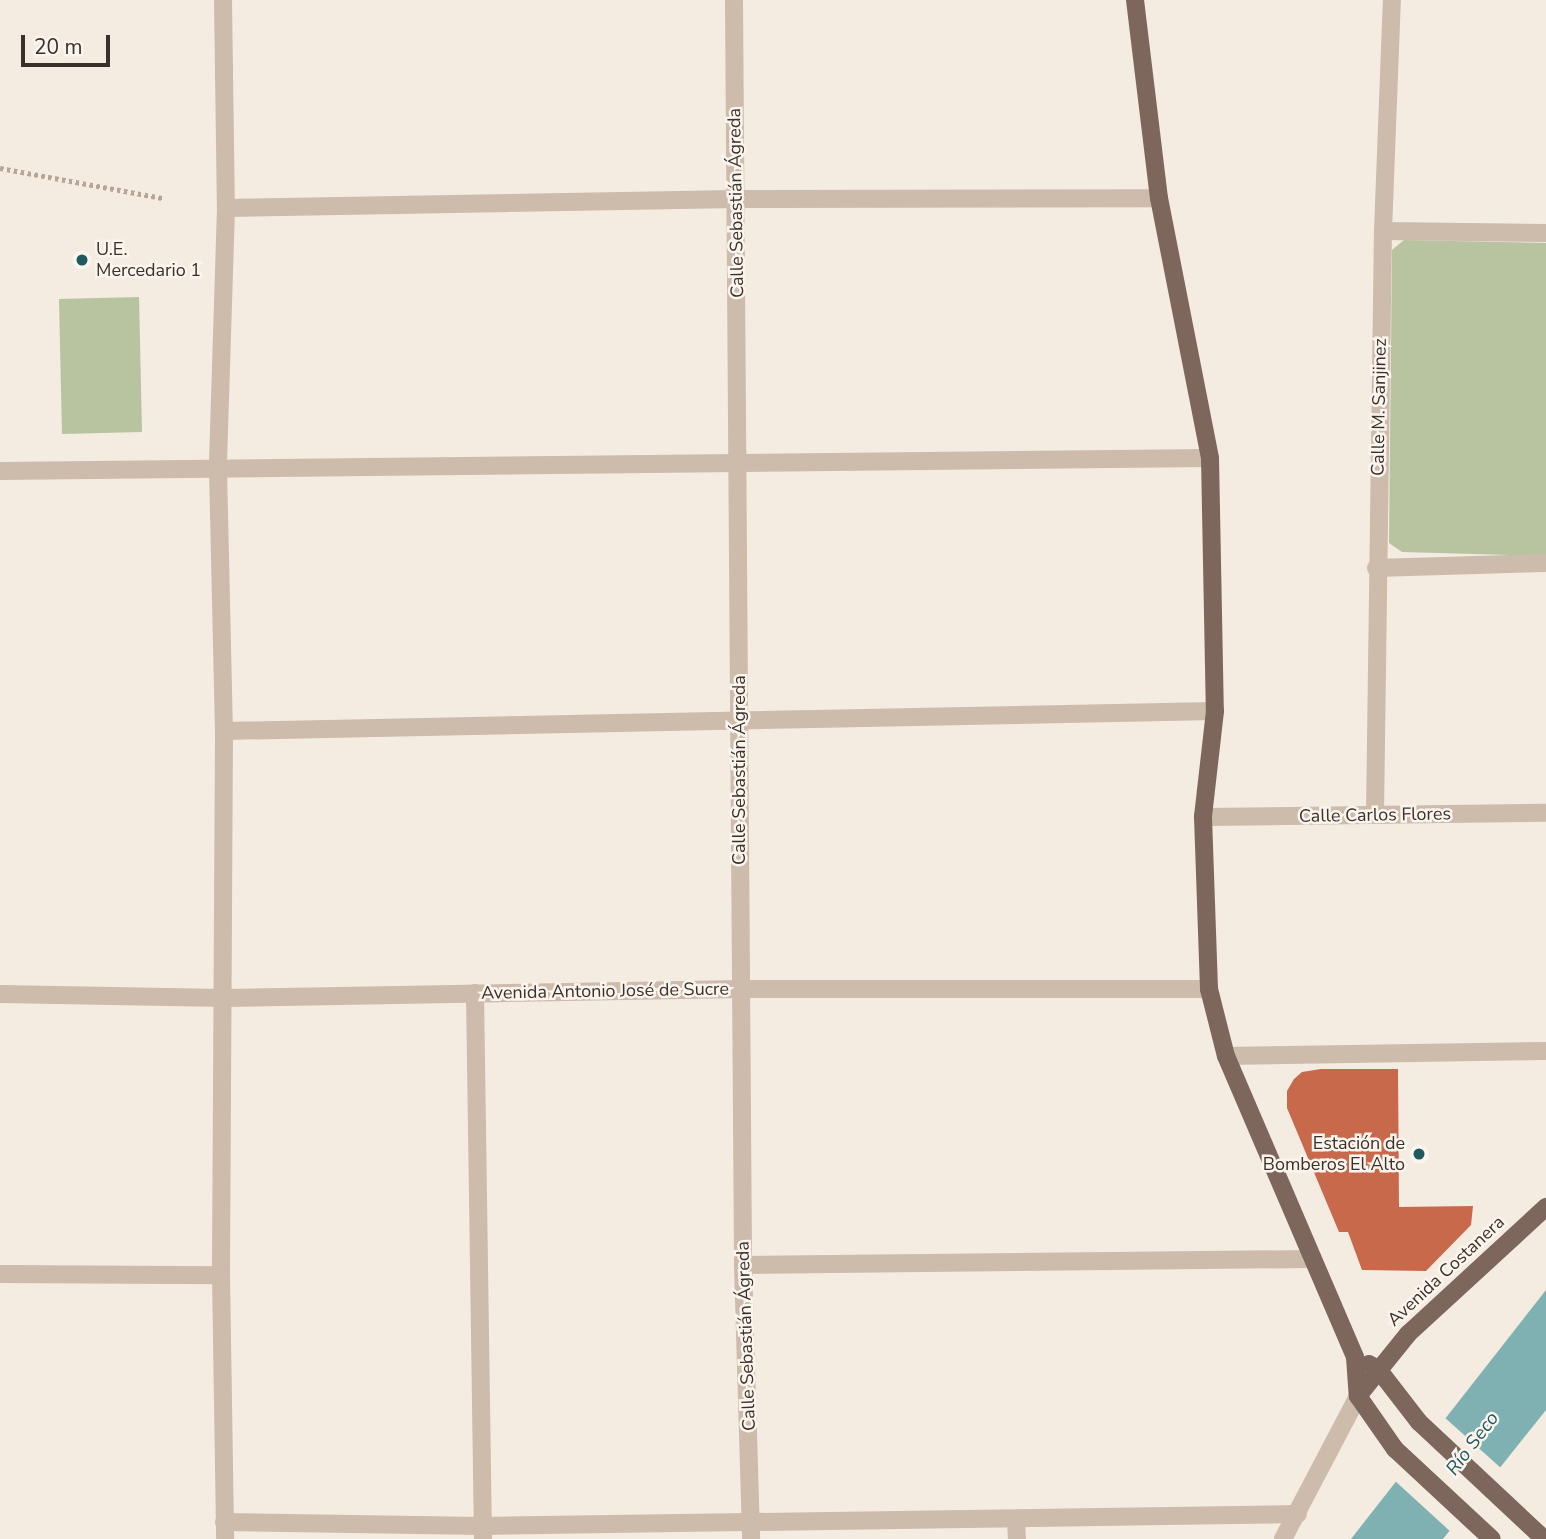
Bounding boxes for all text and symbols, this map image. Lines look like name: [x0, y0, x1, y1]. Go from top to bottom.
scale bar: [24, 21, 114, 65]
text: 20 m: [34, 33, 83, 61]
street label: Calle Sebastián Ágreda: [724, 108, 748, 298]
place label: U.E. Mercedario 1: [96, 239, 201, 282]
marker: U.E. Mercedario 1: [74, 252, 90, 268]
street label: Calle M. Sanjinez: [1367, 338, 1391, 476]
street label: Calle Sebastián Ágreda: [728, 675, 750, 865]
street label: Calle Carlos Flores: [1299, 803, 1451, 827]
street label: Avenida Antonio José de Sucre: [481, 978, 729, 1004]
place label: Estación de Bomberos El Alto: [1263, 1133, 1405, 1176]
marker: Estación de Bomberos El Alto: [1411, 1146, 1427, 1162]
street label: Avenida Costanera: [1383, 1211, 1509, 1331]
street label: Calle Sebastián Ágreda: [732, 1241, 760, 1431]
water label: Río Seco: [1442, 1408, 1504, 1480]

